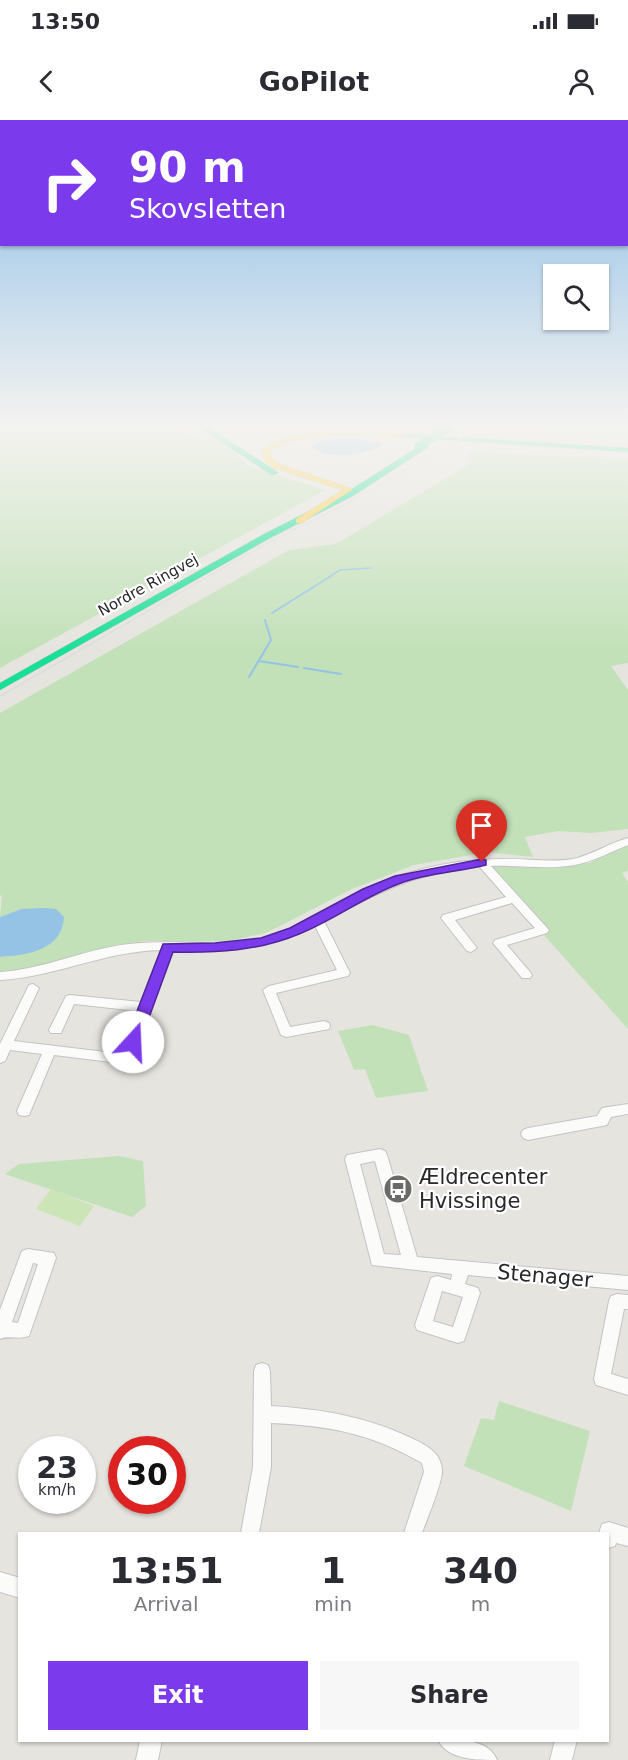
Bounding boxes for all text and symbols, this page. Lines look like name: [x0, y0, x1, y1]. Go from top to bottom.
text: 13:50: [30, 9, 100, 34]
icon: back: [30, 65, 63, 98]
icon: person: [565, 65, 598, 98]
text: GoPilot: [259, 66, 369, 97]
text: 90 m: [129, 143, 246, 192]
icon: right: [30, 144, 108, 222]
text: Skovsletten: [129, 193, 286, 224]
map controls: [543, 264, 609, 330]
button: search: [543, 264, 609, 330]
street label: Nordre Ringvej: [95, 550, 201, 620]
pin: [456, 800, 507, 862]
icon: arrive: [465, 809, 498, 842]
position arrow: [101, 1010, 165, 1074]
place label: Ældrecenter Hvissinge: [419, 1165, 548, 1213]
bus stop icon: Ældrecenter Hvissinge: [382, 1173, 414, 1205]
street label: Stenager: [496, 1260, 594, 1292]
speed limit sign: 30: [108, 1436, 186, 1514]
text: 23: [36, 1450, 78, 1485]
text: km/h: [38, 1481, 76, 1499]
text: 13:51: [109, 1550, 223, 1591]
text: 1: [321, 1550, 346, 1591]
text: 340: [443, 1550, 518, 1591]
text: Arrival: [134, 1592, 199, 1616]
text: min: [314, 1592, 352, 1616]
text: m: [471, 1592, 490, 1616]
button: Exit: [48, 1661, 308, 1730]
button: Share: [320, 1661, 579, 1730]

